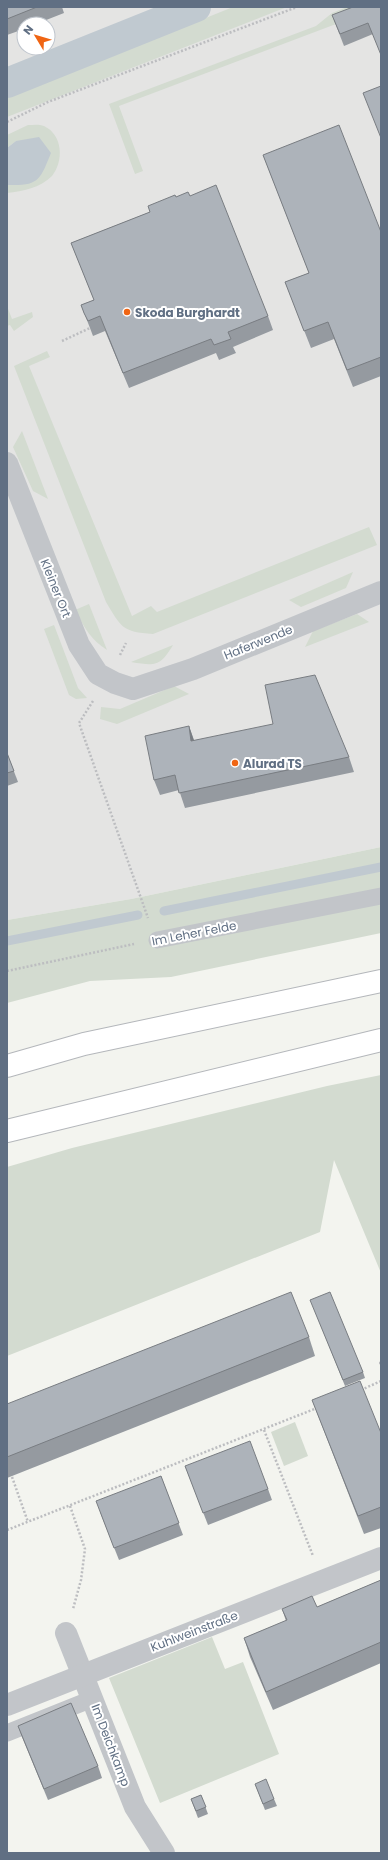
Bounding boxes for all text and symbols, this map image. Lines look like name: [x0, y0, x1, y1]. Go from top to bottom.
north arrow: [16, 16, 56, 56]
text: N: [19, 22, 37, 38]
place label: Skoda Burghardt: [135, 304, 240, 321]
marker: Skoda Burghardt: [122, 307, 132, 317]
street label: Kleiner Ort: [37, 556, 75, 620]
street label: Haferwende: [221, 620, 295, 664]
place label: Alurad TS: [243, 755, 302, 772]
marker: Alurad TS: [230, 758, 240, 768]
street label: Im Leher Felde: [150, 916, 238, 950]
street label: Kuhlweinstraße: [148, 1607, 240, 1655]
street label: Im Deichkamp: [87, 1701, 135, 1789]

